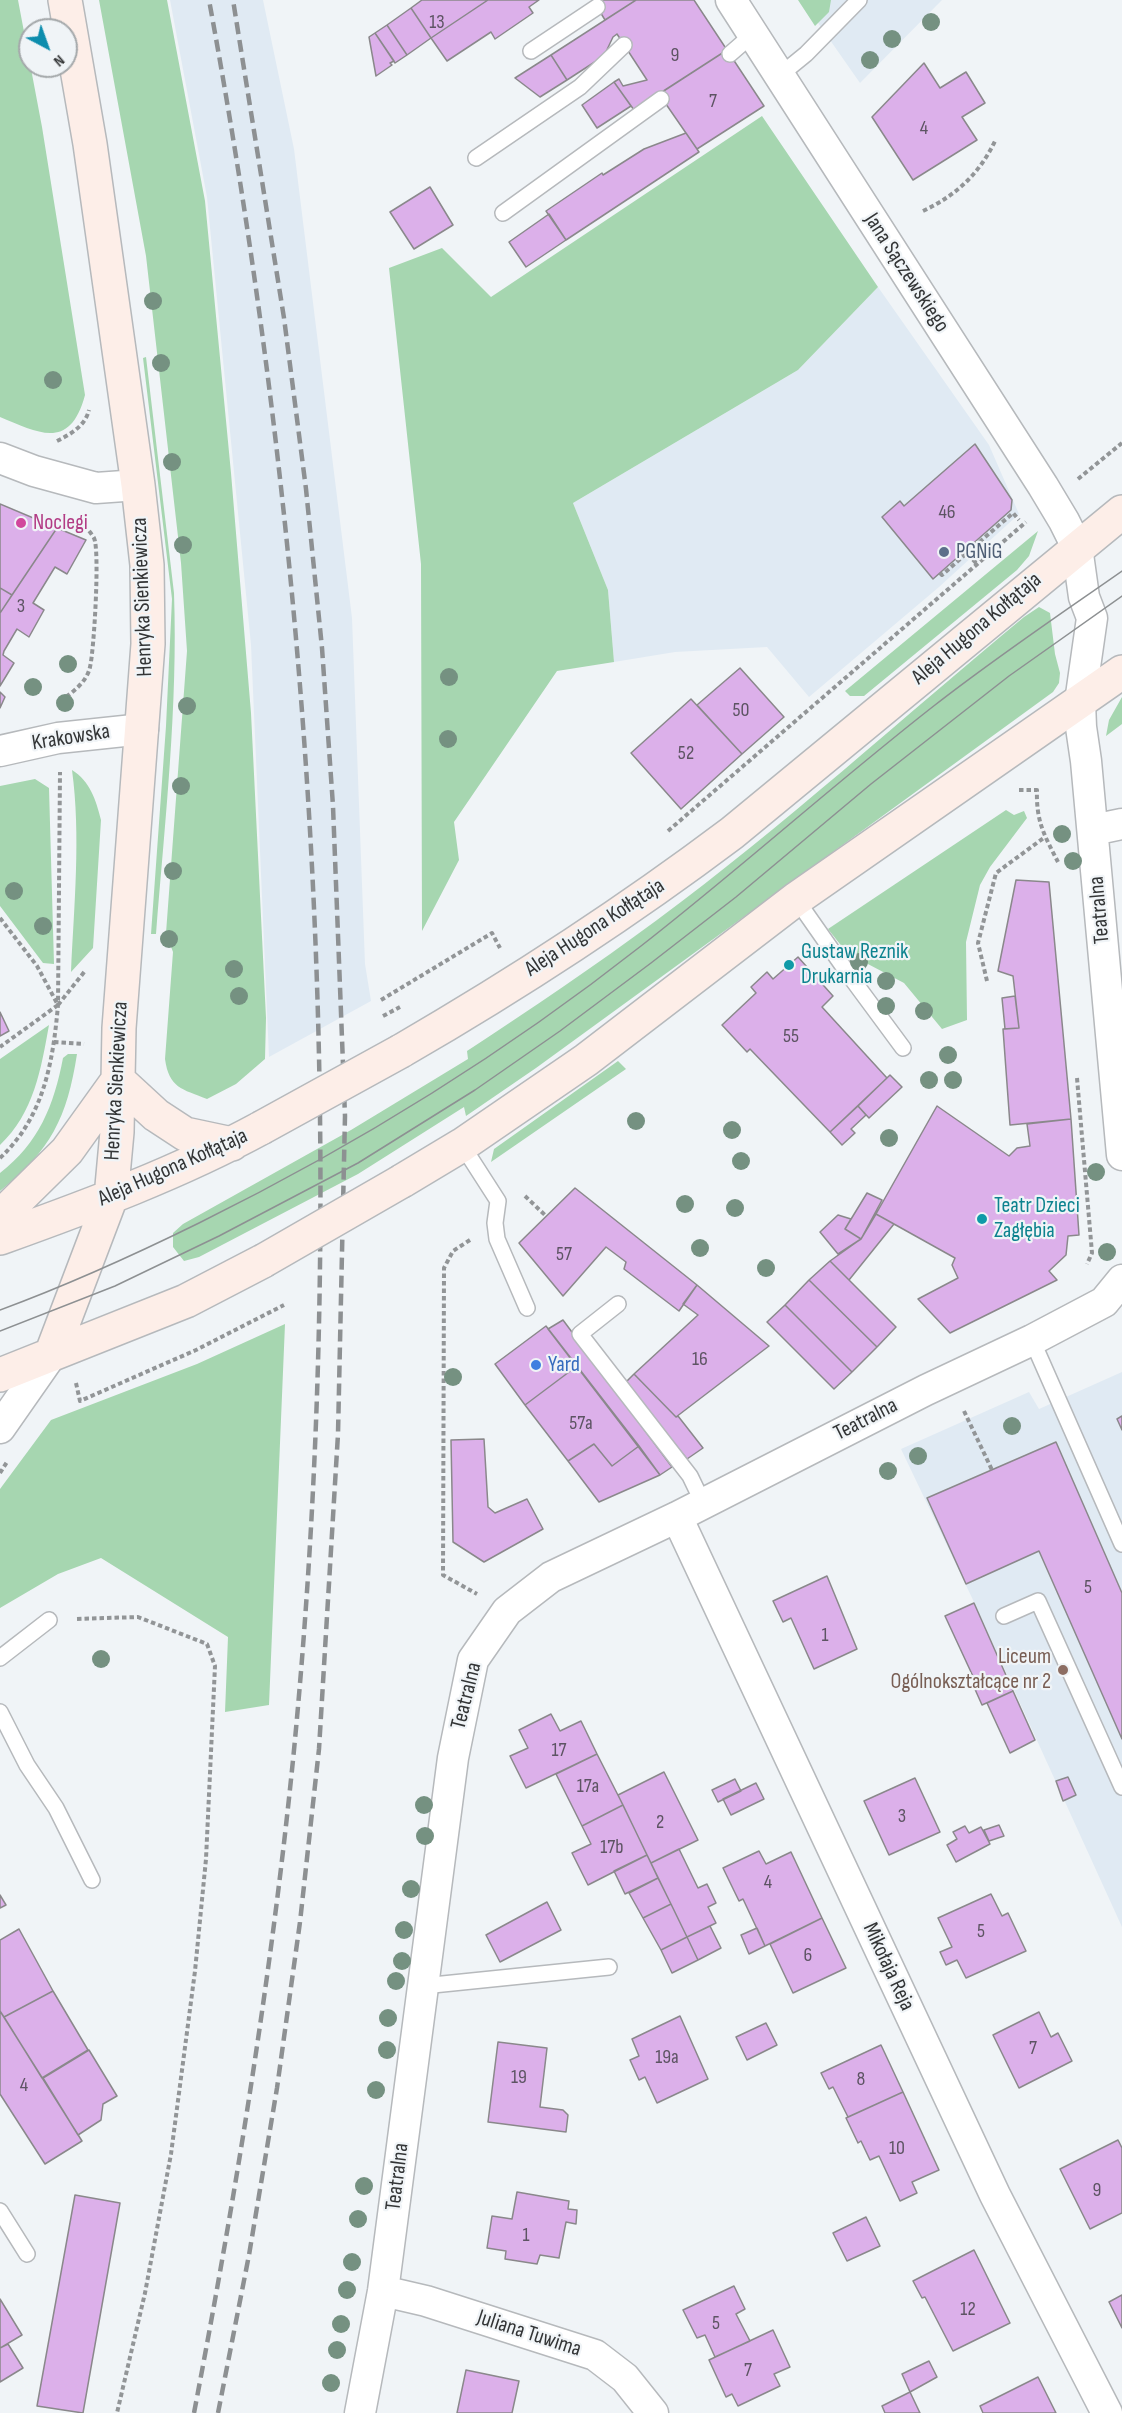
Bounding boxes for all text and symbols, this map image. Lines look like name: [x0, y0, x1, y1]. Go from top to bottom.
house number: 13: [429, 11, 445, 35]
north arrow: [18, 18, 78, 78]
house number: 9: [671, 44, 679, 68]
text: N: [49, 50, 68, 70]
house number: 7: [709, 90, 717, 114]
house number: 4: [920, 117, 928, 141]
street label: Jana Sączewskiego: [858, 209, 954, 337]
house number: 46: [938, 501, 956, 525]
place label: Noclegi: [33, 510, 88, 536]
marker: Noclegi: [14, 516, 28, 530]
street label: Henryka Sienkiewicza: [127, 517, 159, 677]
place label: PGNiG: [956, 539, 1003, 565]
marker: PGNiG: [937, 545, 951, 559]
street label: Aleja Hugona Kołłątaja: [907, 567, 1047, 691]
house number: 3: [17, 595, 25, 619]
house number: 50: [733, 699, 749, 723]
street label: Krakowska: [30, 719, 112, 757]
house number: 52: [678, 742, 694, 766]
street label: Aleja Hugona Kołłątaja: [520, 873, 670, 983]
street label: Teatralna: [1084, 875, 1116, 945]
place label: Gustaw Reznik Drukarnia: [801, 939, 908, 990]
marker: Gustaw Reznik Drukarnia: [782, 958, 796, 972]
street label: Henryka Sienkiewicza: [100, 1001, 134, 1161]
house number: 55: [783, 1025, 799, 1049]
street label: Aleja Hugona Kołłątaja: [94, 1123, 252, 1213]
place label: Teatr Dzieci Zagłębia: [994, 1193, 1080, 1244]
marker: Teatr Dzieci Zagłębia: [975, 1212, 989, 1226]
house number: 57: [556, 1243, 572, 1267]
house number: 16: [692, 1348, 708, 1372]
place label: Yard: [548, 1352, 580, 1378]
marker: Yard: [529, 1358, 543, 1372]
street label: Teatralna: [830, 1393, 902, 1447]
house number: 57a: [569, 1412, 593, 1436]
house number: 5: [1084, 1576, 1092, 1600]
house number: 1: [822, 1624, 828, 1648]
place label: Liceum Ogólnokształcące nr 2: [891, 1644, 1051, 1696]
street label: Teatralna: [446, 1660, 488, 1732]
marker: Liceum Ogólnokształcące nr 2: [1056, 1663, 1070, 1677]
house number: 17: [552, 1739, 566, 1763]
house number: 17a: [577, 1775, 599, 1799]
house number: 3: [898, 1805, 906, 1829]
house number: 2: [656, 1811, 664, 1835]
house number: 17b: [600, 1836, 624, 1860]
house number: 4: [764, 1871, 772, 1895]
street label: Mikołaja Reja: [856, 1919, 920, 2015]
house number: 5: [977, 1920, 985, 1944]
house number: 6: [804, 1944, 812, 1968]
house number: 7: [1029, 2037, 1037, 2061]
house number: 19a: [655, 2046, 679, 2070]
house number: 19: [511, 2066, 527, 2090]
house number: 8: [857, 2068, 865, 2092]
house number: 4: [20, 2074, 28, 2098]
house number: 10: [889, 2137, 905, 2161]
street label: Teatralna: [381, 2142, 415, 2212]
house number: 9: [1093, 2179, 1101, 2203]
house number: 1: [523, 2224, 529, 2248]
house number: 12: [960, 2298, 976, 2322]
street label: Juliana Tuwima: [474, 2305, 584, 2363]
house number: 5: [712, 2312, 720, 2336]
house number: 7: [744, 2359, 752, 2383]

